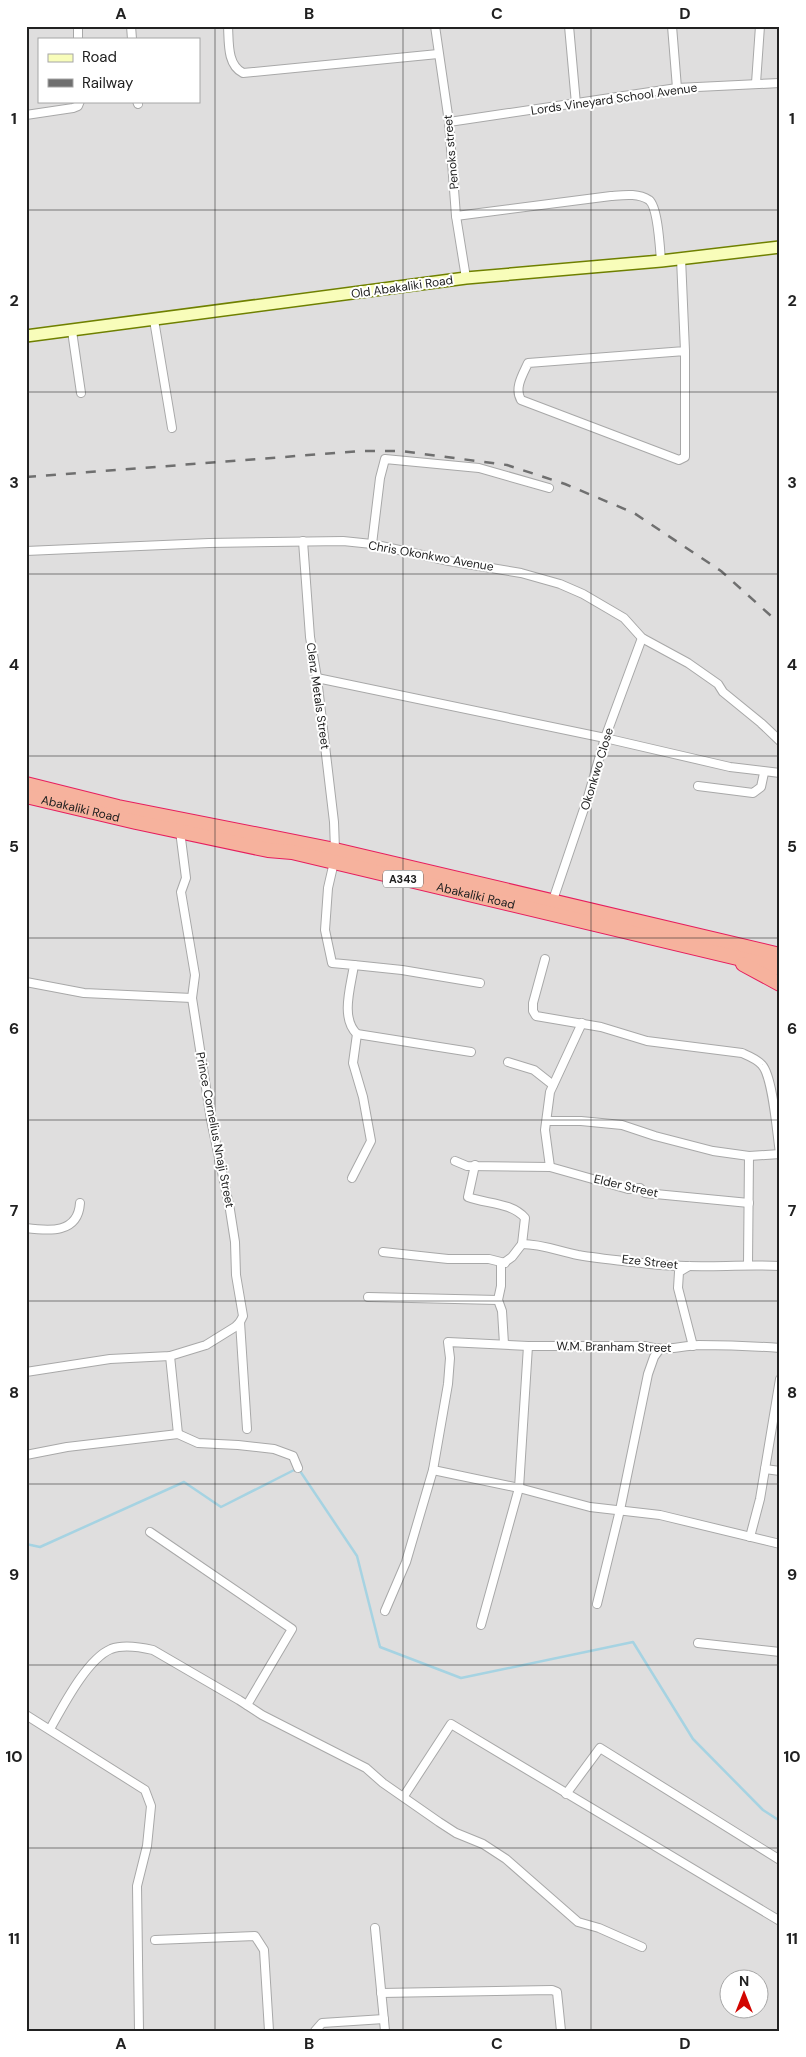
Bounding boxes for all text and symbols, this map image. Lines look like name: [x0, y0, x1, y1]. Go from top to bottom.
text: A: [115, 3, 127, 24]
text: B: [304, 3, 314, 24]
text: C: [491, 3, 503, 24]
text: D: [679, 3, 691, 24]
legend: [38, 38, 200, 102]
text: Road: [82, 47, 117, 67]
text: Railway: [82, 73, 134, 93]
street label: Lords Vineyard School Avenue: [530, 79, 698, 119]
text: 1: [11, 108, 17, 129]
text: 1: [789, 108, 795, 129]
street label: Penoks street: [440, 114, 462, 190]
street label: Old Abakaliki Road: [350, 272, 454, 302]
text: 2: [9, 290, 19, 311]
text: 2: [787, 290, 797, 311]
text: 3: [9, 472, 19, 493]
text: 3: [787, 472, 797, 493]
street label: Chris Okonkwo Avenue: [367, 537, 495, 575]
street label: Clenz Metals Street: [303, 642, 333, 751]
text: 4: [9, 654, 19, 675]
text: 4: [787, 654, 797, 675]
street label: Okonkwo Close: [577, 726, 617, 812]
street label: Abakaliki Road: [40, 792, 121, 826]
text: 5: [9, 836, 19, 857]
text: 5: [787, 836, 797, 857]
road number: A343: [383, 871, 423, 888]
street label: Abakaliki Road: [435, 879, 517, 913]
text: 6: [9, 1018, 19, 1039]
text: 6: [787, 1018, 797, 1039]
street label: Prince Cornelius Nnaji Street: [192, 1051, 238, 1209]
street label: Elder Street: [592, 1171, 660, 1201]
text: 7: [10, 1200, 19, 1221]
text: 7: [788, 1200, 797, 1221]
street label: Eze Street: [621, 1251, 679, 1273]
street label: W.M. Branham Street: [556, 1338, 672, 1356]
text: 8: [9, 1382, 19, 1403]
text: 8: [787, 1382, 797, 1403]
text: 9: [9, 1564, 19, 1585]
text: 9: [787, 1564, 797, 1585]
text: 10: [5, 1746, 23, 1767]
text: 10: [783, 1746, 801, 1767]
text: 11: [8, 1928, 20, 1949]
text: 11: [786, 1928, 798, 1949]
north arrow: [718, 1970, 768, 2020]
text: N: [739, 1972, 749, 1990]
text: A: [115, 2033, 127, 2054]
text: B: [304, 2033, 314, 2054]
text: C: [491, 2033, 503, 2054]
text: D: [679, 2033, 691, 2054]

